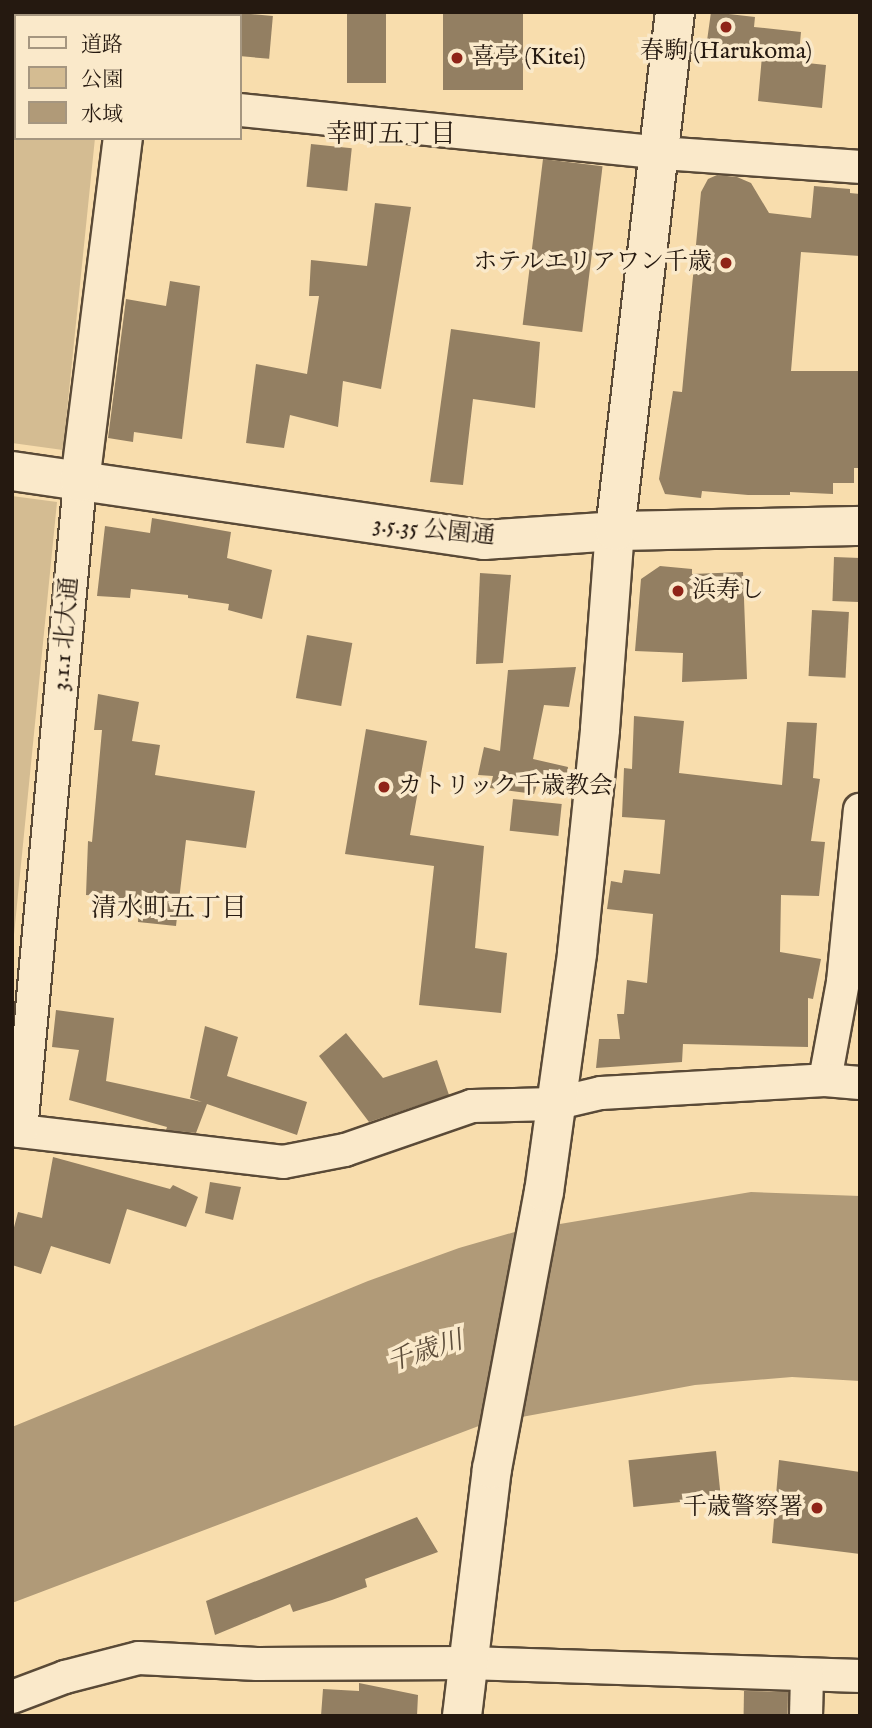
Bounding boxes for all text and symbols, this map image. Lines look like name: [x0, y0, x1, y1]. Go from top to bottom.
legend: [14, 14, 242, 140]
marker: 春駒 (Harukoma): [718, 19, 734, 35]
text: 道路: [81, 32, 123, 59]
place label: 春駒 (Harukoma): [640, 38, 812, 66]
place label: 喜亭 (Kitei): [471, 44, 586, 72]
marker: 喜亭 (Kitei): [449, 50, 465, 66]
text: 公園: [81, 67, 123, 94]
text: 水域: [81, 102, 123, 129]
district label: 幸町五丁目: [326, 119, 456, 151]
place label: ホテルエリアワン千歳: [472, 249, 712, 277]
marker: ホテルエリアワン千歳: [718, 255, 734, 271]
street label: 3.5.35 公園通: [371, 510, 497, 552]
street label: 3.1.1 北大通: [47, 576, 85, 692]
place label: 浜寿し: [692, 577, 764, 605]
marker: 浜寿し: [670, 583, 686, 599]
place label: カトリック千歳教会: [398, 773, 614, 801]
marker: カトリック千歳教会: [376, 779, 392, 795]
district label: 清水町五丁目: [91, 893, 247, 925]
water label: 千歳川: [383, 1325, 467, 1379]
place label: 千歳警察署: [683, 1494, 803, 1522]
marker: 千歳警察署: [809, 1500, 825, 1516]

